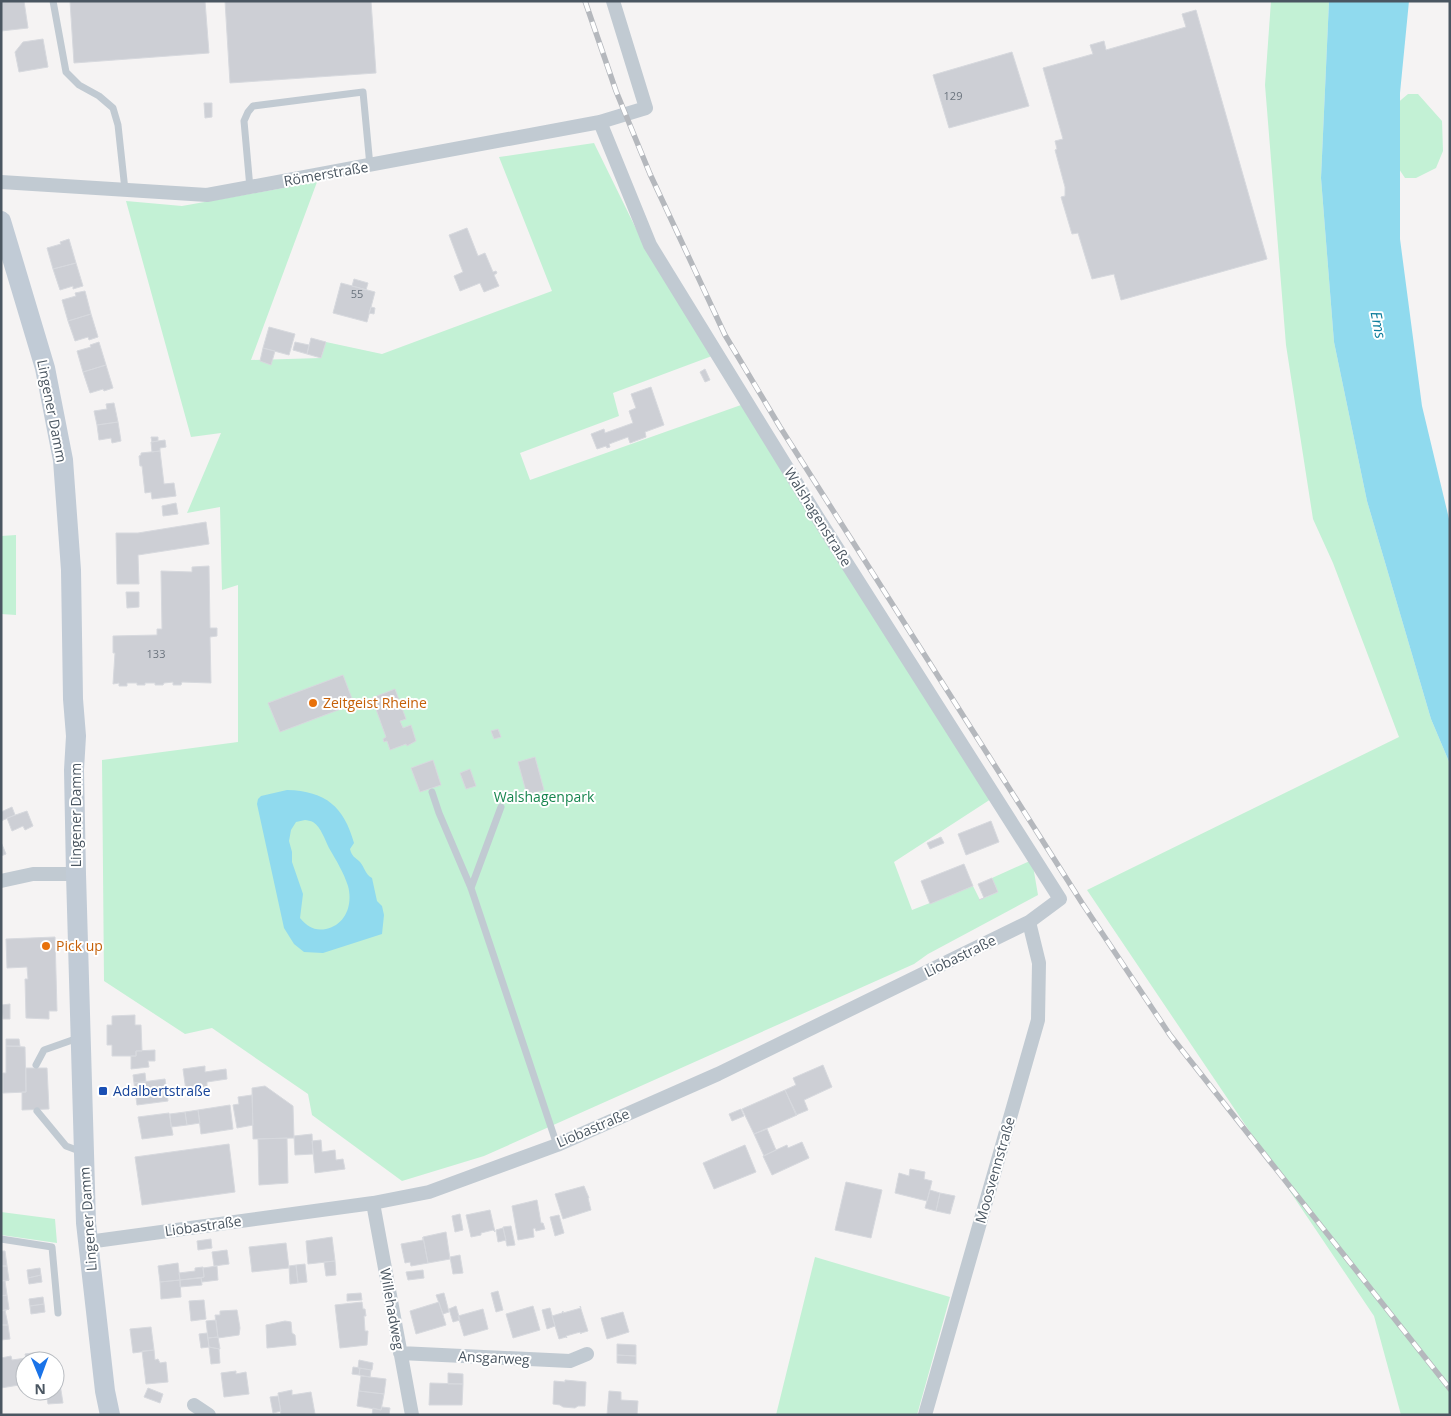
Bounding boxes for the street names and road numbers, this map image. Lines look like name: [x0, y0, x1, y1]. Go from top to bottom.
street label: Römerstraße: [282, 157, 370, 190]
street label: Lingener Damm: [33, 358, 72, 464]
street label: Walshagenstraße: [780, 464, 857, 570]
street label: Lingener Damm: [66, 763, 85, 867]
street label: Liobastraße: [921, 930, 999, 981]
street label: Liobastraße: [553, 1104, 632, 1151]
street label: Moosvennstraße: [970, 1114, 1019, 1225]
street label: Lingener Damm: [74, 1166, 101, 1272]
street label: Liobastraße: [163, 1211, 243, 1240]
street label: Willehadweg: [376, 1267, 409, 1352]
street label: Ansgarweg: [458, 1346, 531, 1369]

